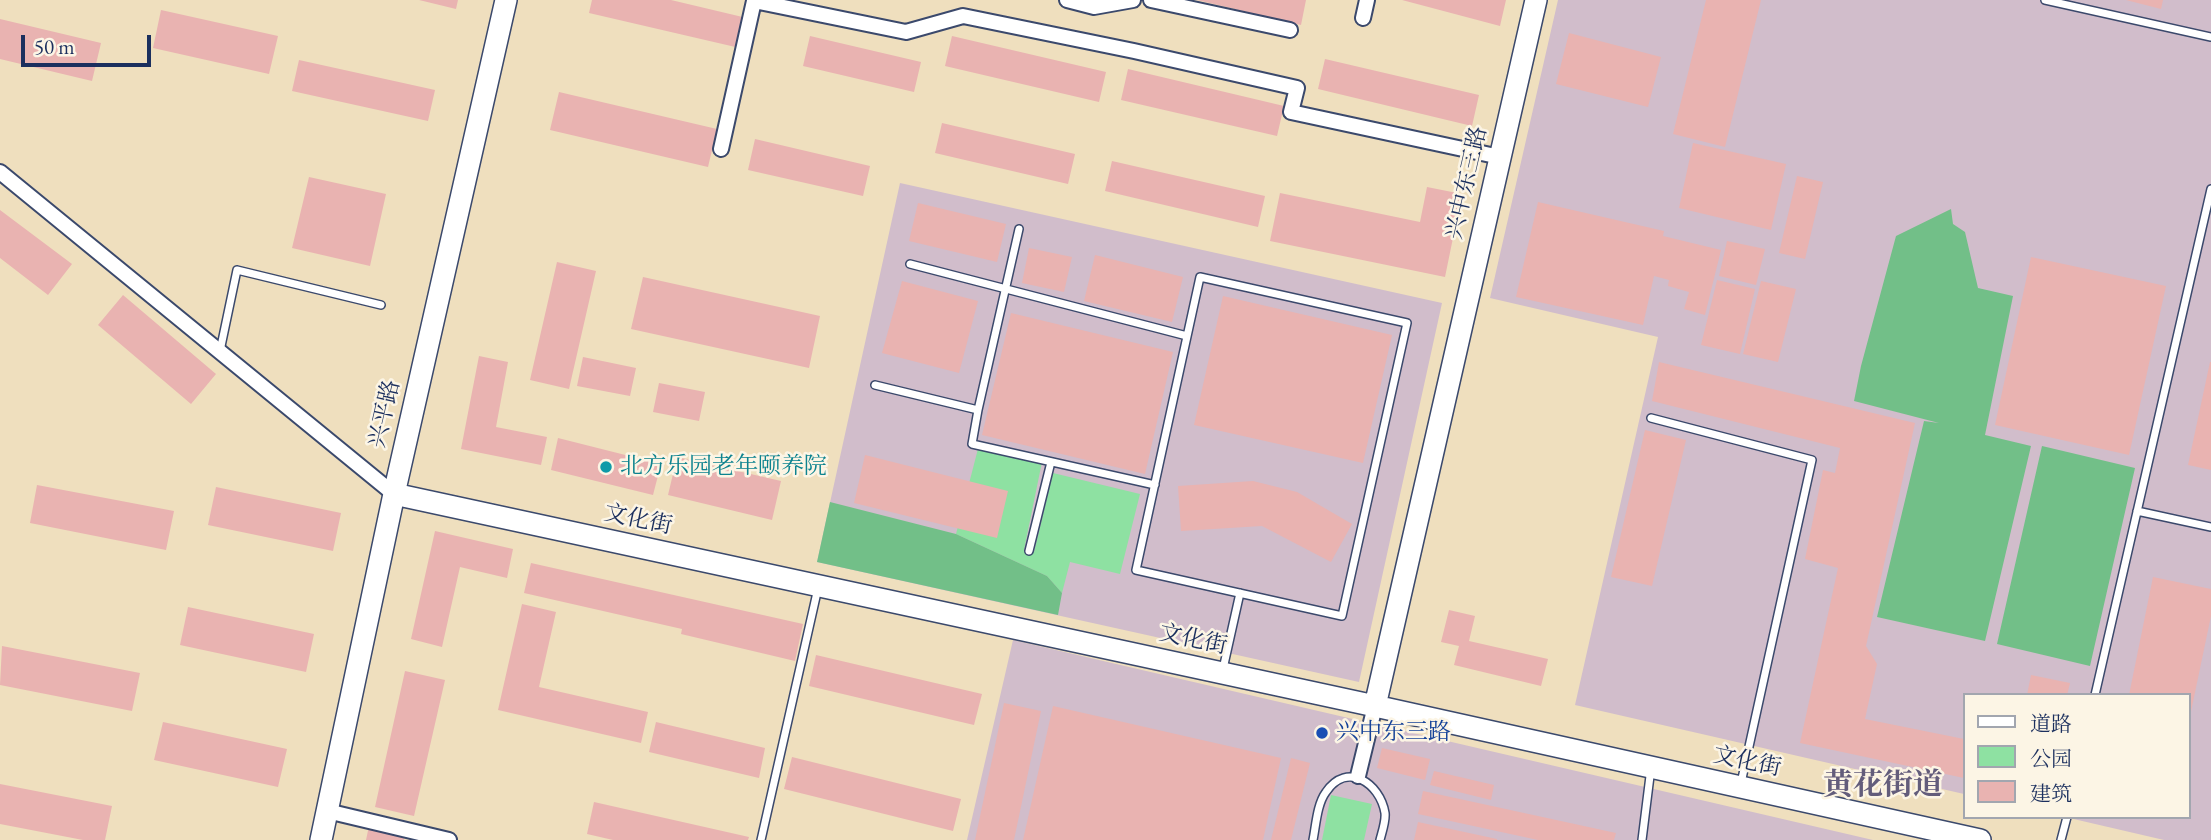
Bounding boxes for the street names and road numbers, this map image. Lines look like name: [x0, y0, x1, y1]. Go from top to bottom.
street label: 兴中东三路: [1441, 124, 1493, 242]
street label: 兴平路: [364, 377, 406, 451]
street label: 文化街: [601, 499, 675, 541]
street label: 文化街: [1156, 619, 1230, 661]
street label: 文化街: [1710, 741, 1784, 783]

